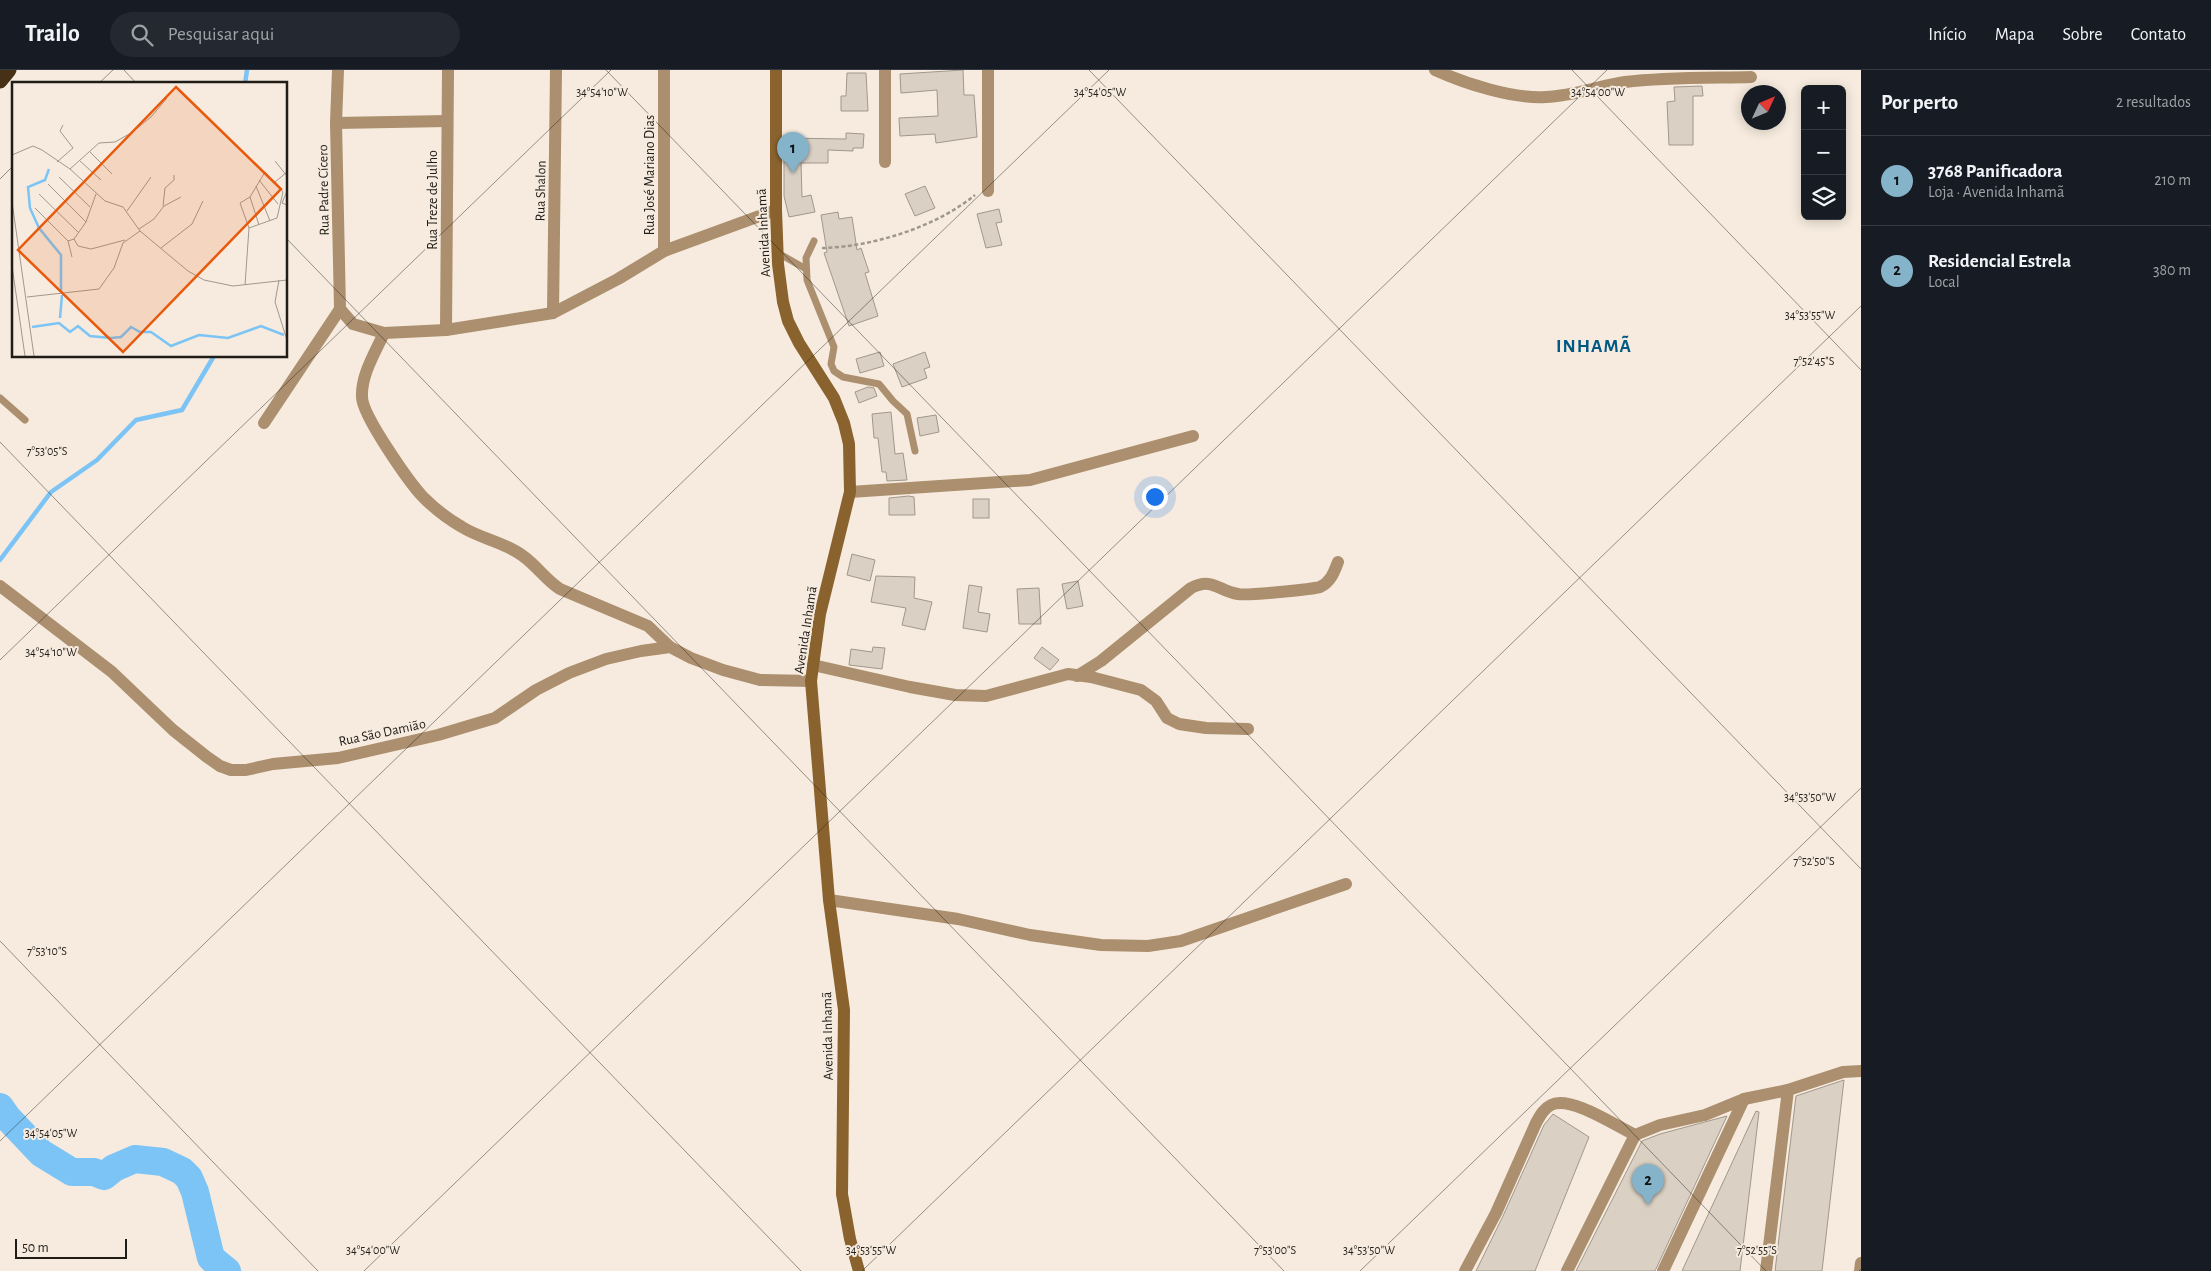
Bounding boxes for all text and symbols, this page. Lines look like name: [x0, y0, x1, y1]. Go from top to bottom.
search box: [110, 12, 460, 57]
icon: search: [128, 21, 156, 49]
text: Trailo: [25, 22, 80, 46]
text: Pesquisar aqui: [168, 25, 274, 44]
text: Início: [1928, 26, 1967, 44]
text: Mapa: [1995, 26, 2035, 44]
text: Sobre: [2063, 26, 2103, 44]
text: Contato: [2131, 26, 2186, 44]
inset map: [12, 82, 288, 358]
north arrow: [1741, 85, 1786, 130]
map controls: [1801, 85, 1846, 220]
button: +: [1801, 85, 1846, 130]
text: 34°54'10"W: [576, 86, 628, 98]
text: 34°54'05"W: [1074, 86, 1127, 98]
text: 34°54'00"W: [1571, 86, 1625, 98]
text: Por perto: [1881, 92, 1958, 113]
text: 2 resultados: [2116, 94, 2191, 110]
street label: Rua José Mariano Dias: [643, 115, 657, 235]
button: −: [1801, 130, 1846, 175]
pin: 1: [777, 132, 809, 173]
street label: Rua Padre Cícero: [316, 144, 332, 236]
street label: Rua Treze de Julho: [426, 150, 440, 250]
street label: Rua Shalon: [533, 160, 549, 222]
text: 3768 Panificadora: [1928, 162, 2062, 181]
text: 1: [1894, 172, 1900, 188]
text: 210 m: [2154, 172, 2191, 188]
button: layers: [1801, 175, 1846, 220]
text: Loja · Avenida Inhamã: [1928, 184, 2064, 200]
street label: Avenida Inhamã: [755, 188, 773, 278]
text: Residencial Estrela: [1928, 252, 2071, 271]
text: 2: [1893, 262, 1901, 278]
text: 380 m: [2153, 262, 2191, 278]
text: Local: [1928, 274, 1960, 290]
text: 34°53'55"W: [1785, 309, 1836, 321]
district label: INHAMÃ: [1556, 335, 1632, 356]
text: 7°52'45"S: [1794, 355, 1835, 367]
text: 7°53'05"S: [27, 445, 68, 457]
your location: [1142, 484, 1168, 510]
street label: Avenida Inhamã: [792, 585, 820, 675]
text: 34°54'10"W: [25, 646, 77, 658]
street label: Rua São Damião: [337, 717, 427, 749]
text: 34°53'50"W: [1784, 791, 1836, 803]
text: 7°52'50"S: [1793, 855, 1835, 867]
text: 7°53'10"S: [27, 945, 67, 957]
street label: Avenida Inhamã: [820, 991, 836, 1080]
text: 34°54'05"W: [25, 1127, 78, 1139]
pin: 2: [1632, 1164, 1664, 1205]
scale bar: [15, 1236, 128, 1259]
text: 50 m: [22, 1241, 49, 1255]
text: 34°54'00"W: [346, 1244, 400, 1256]
text: 34°53'55"W: [846, 1244, 897, 1256]
text: 7°53'00"S: [1254, 1244, 1296, 1256]
text: 34°53'50"W: [1343, 1244, 1395, 1256]
text: 7°52'55"S: [1737, 1244, 1777, 1256]

